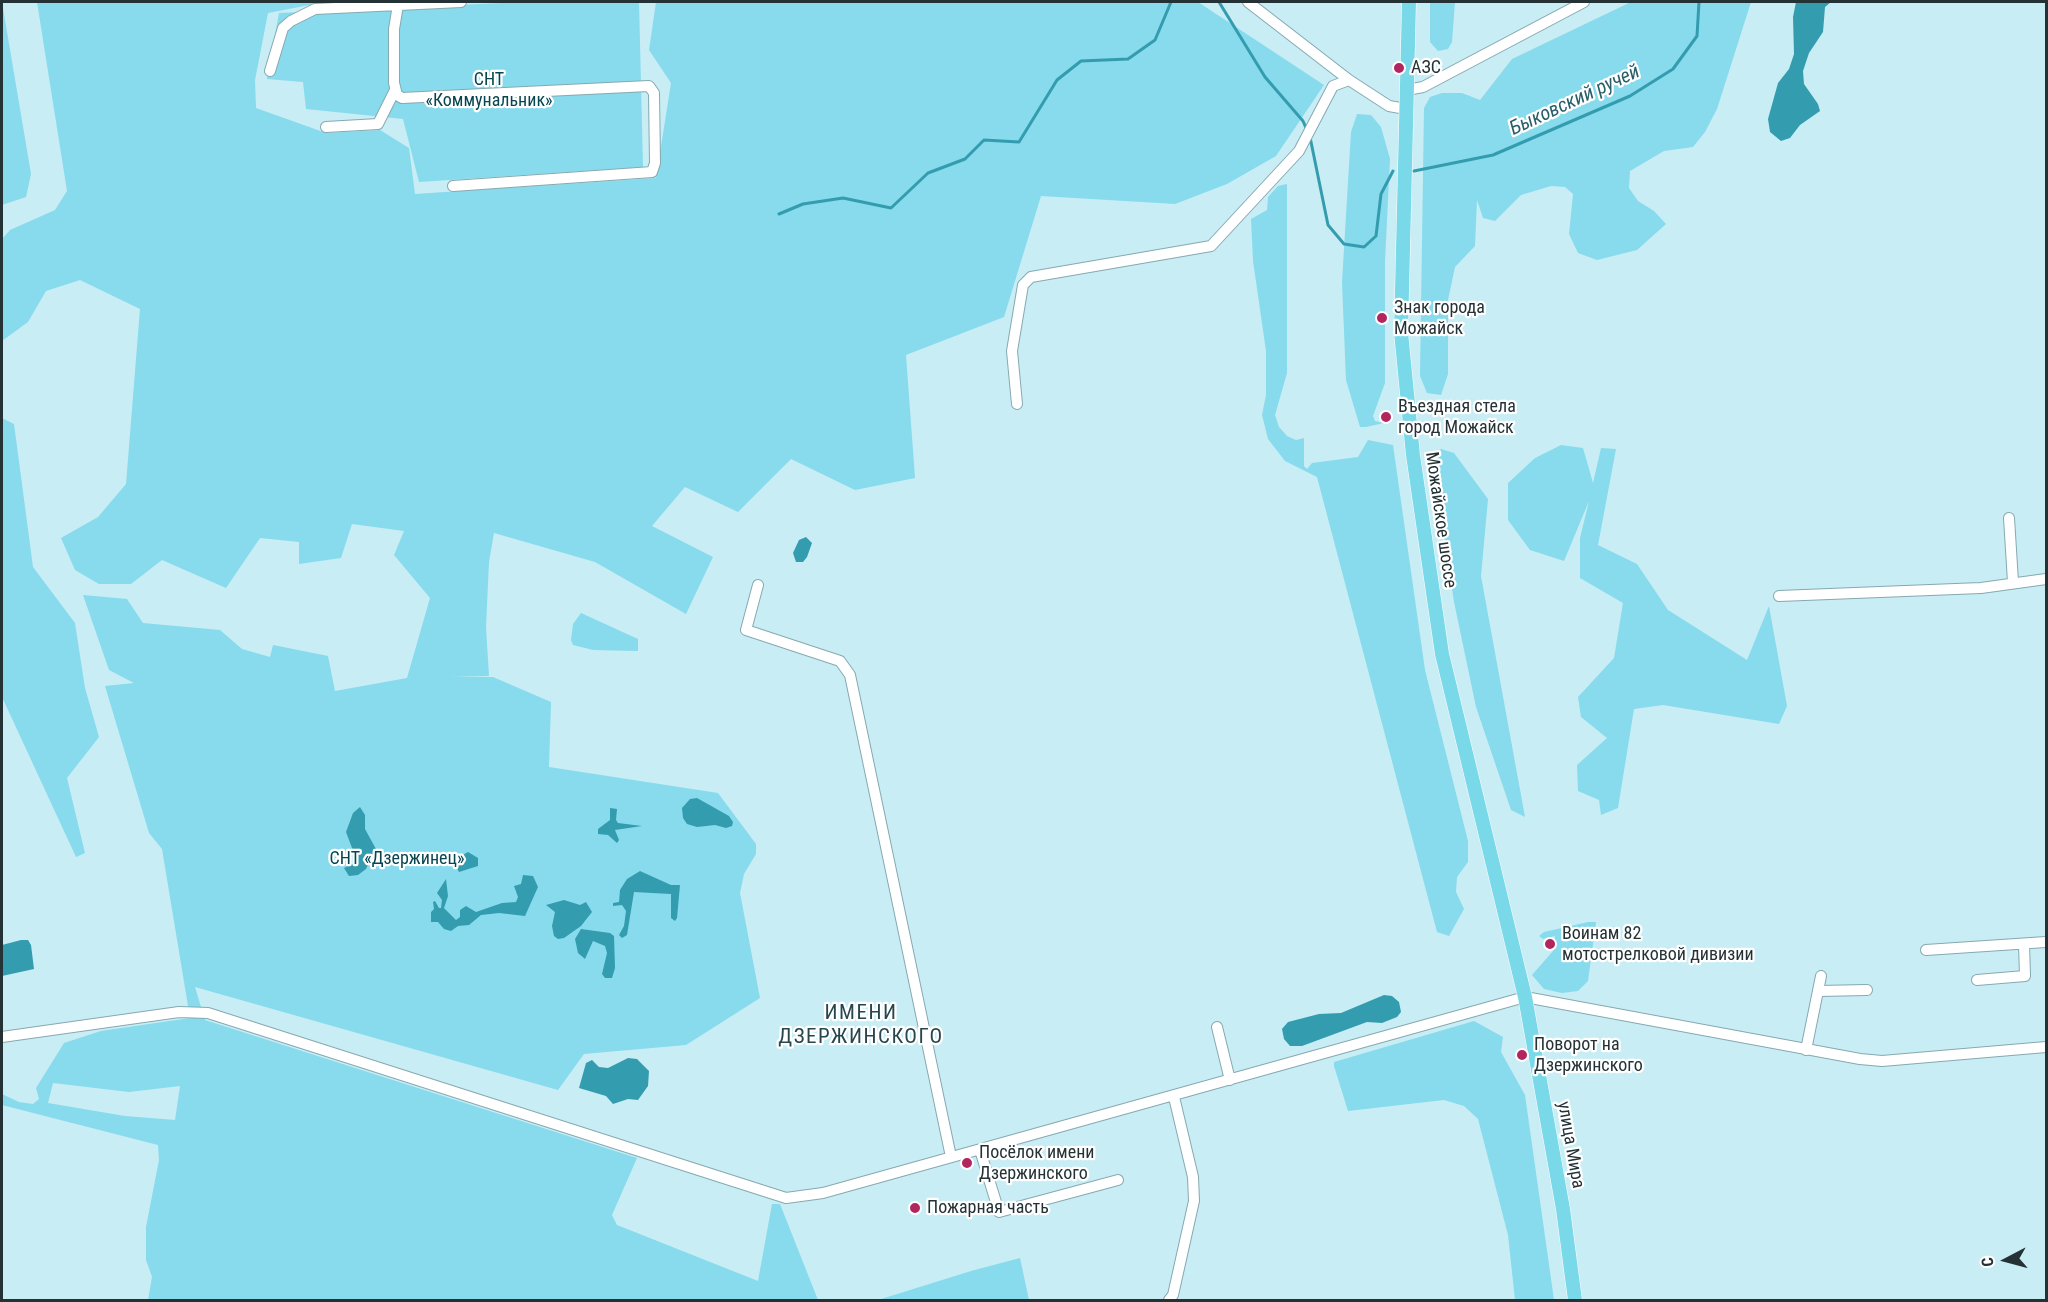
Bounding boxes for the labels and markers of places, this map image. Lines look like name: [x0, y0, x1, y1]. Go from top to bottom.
place label: АЗС: [1411, 57, 1441, 79]
marker: АЗС: [1392, 61, 1406, 75]
place label: Знак города Можайск: [1394, 297, 1485, 340]
marker: Знак города Можайск: [1375, 311, 1389, 325]
place label: Въездная стела город Можайск: [1398, 396, 1516, 438]
marker: Въездная стела город Можайск: [1379, 410, 1393, 424]
place label: Воинам 82 мотострелковой дивизии: [1562, 923, 1754, 966]
marker: Воинам 82 мотострелковой дивизии: [1543, 937, 1557, 951]
place label: Поворот на Дзержинского: [1534, 1034, 1643, 1076]
marker: Поворот на Дзержинского: [1515, 1048, 1529, 1062]
place label: Посёлок имени Дзержинского: [979, 1142, 1095, 1184]
marker: Посёлок имени Дзержинского: [960, 1156, 974, 1170]
place label: Пожарная часть: [927, 1197, 1049, 1219]
marker: Пожарная часть: [908, 1201, 922, 1215]

